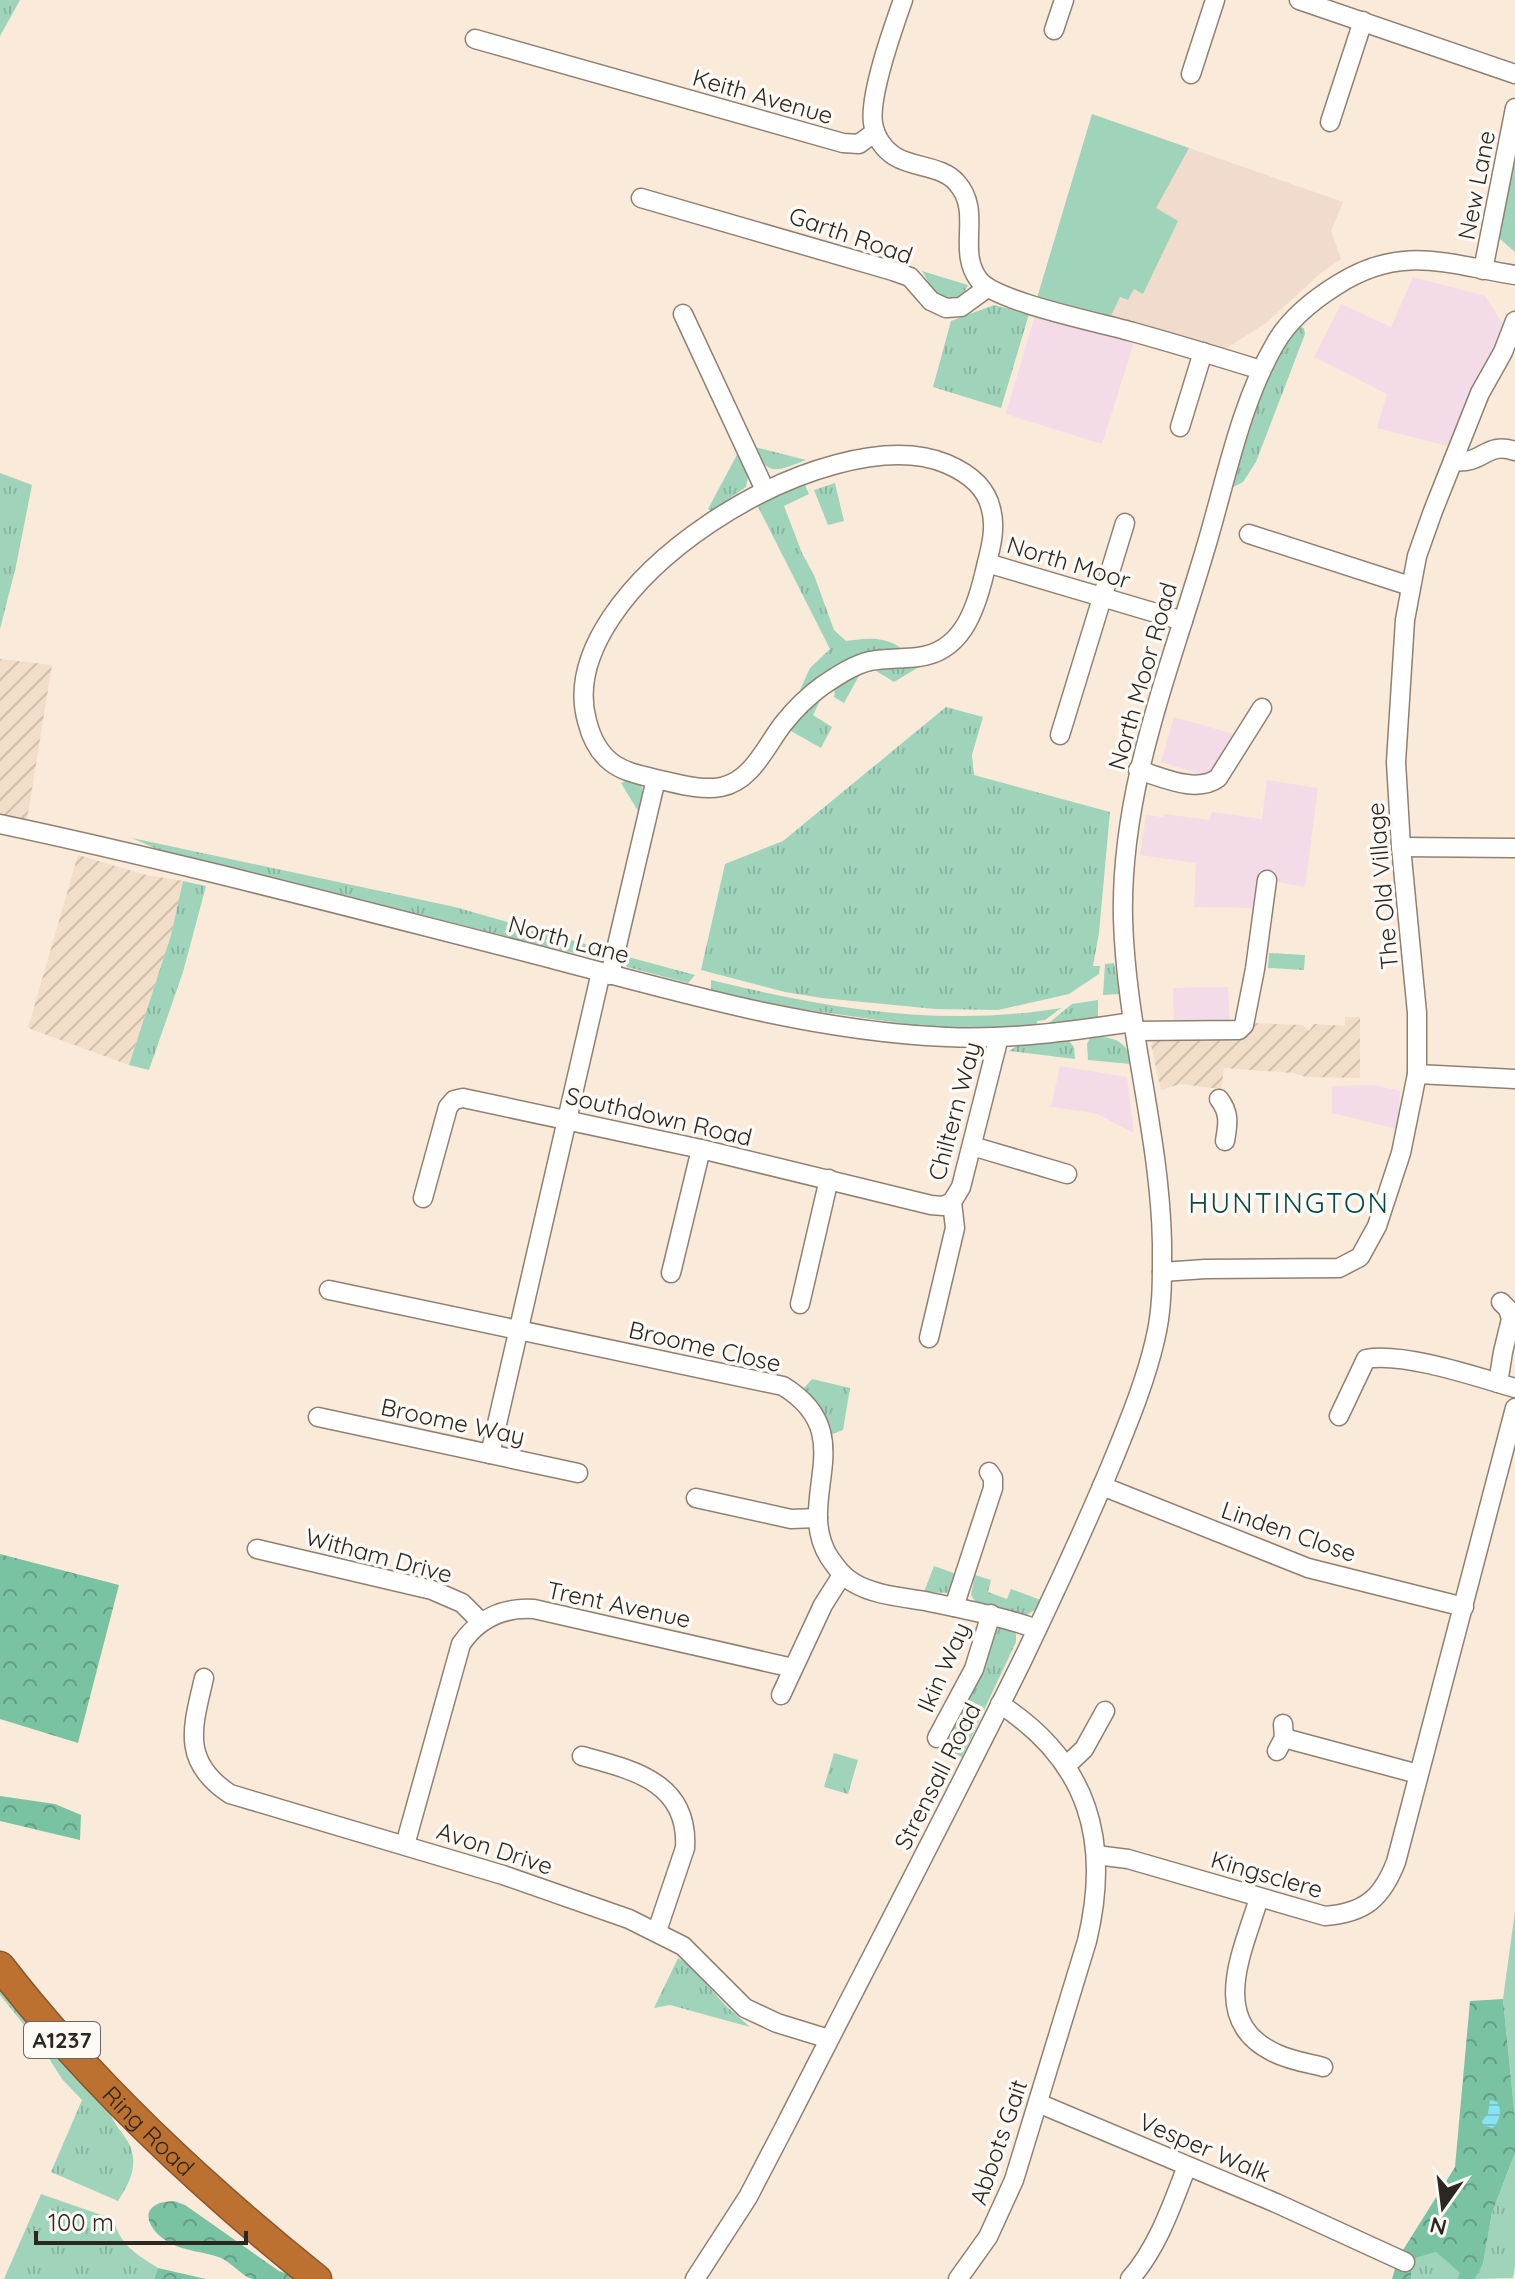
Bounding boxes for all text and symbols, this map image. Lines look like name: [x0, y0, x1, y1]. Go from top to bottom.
street label: Keith Avenue: [689, 62, 837, 130]
street label: New Lane: [1451, 128, 1501, 242]
street label: Garth Road: [785, 200, 917, 270]
street label: North Moor: [1004, 529, 1134, 595]
street label: North Moor Road: [1101, 579, 1183, 773]
street label: The Old Village: [1360, 801, 1404, 971]
street label: North Lane: [505, 908, 633, 970]
street label: Chiltern Way: [921, 1038, 987, 1184]
street label: Southdown Road: [563, 1080, 755, 1152]
district label: HUNTINGTON: [1188, 1185, 1390, 1220]
street label: Broome Close: [626, 1314, 784, 1378]
street label: Broome Way: [378, 1391, 528, 1451]
street label: Linden Close: [1218, 1494, 1360, 1568]
street label: Witham Drive: [302, 1521, 456, 1589]
street label: Trent Avenue: [544, 1574, 694, 1634]
street label: Ikin Way: [910, 1617, 976, 1717]
street label: Strensall Road: [887, 1698, 987, 1854]
street label: Avon Drive: [433, 1815, 557, 1881]
street label: Kingsclere: [1208, 1844, 1326, 1904]
road number: A1237: [24, 2022, 100, 2058]
street label: Abbots Gait: [963, 2075, 1033, 2209]
street label: Ring Road: [96, 2079, 201, 2182]
street label: Vesper Walk: [1135, 2106, 1275, 2188]
north arrow: [1403, 2167, 1483, 2247]
scale bar: [36, 2195, 246, 2245]
text: 100 m: [48, 2207, 114, 2237]
text: N: [1427, 2211, 1449, 2242]

